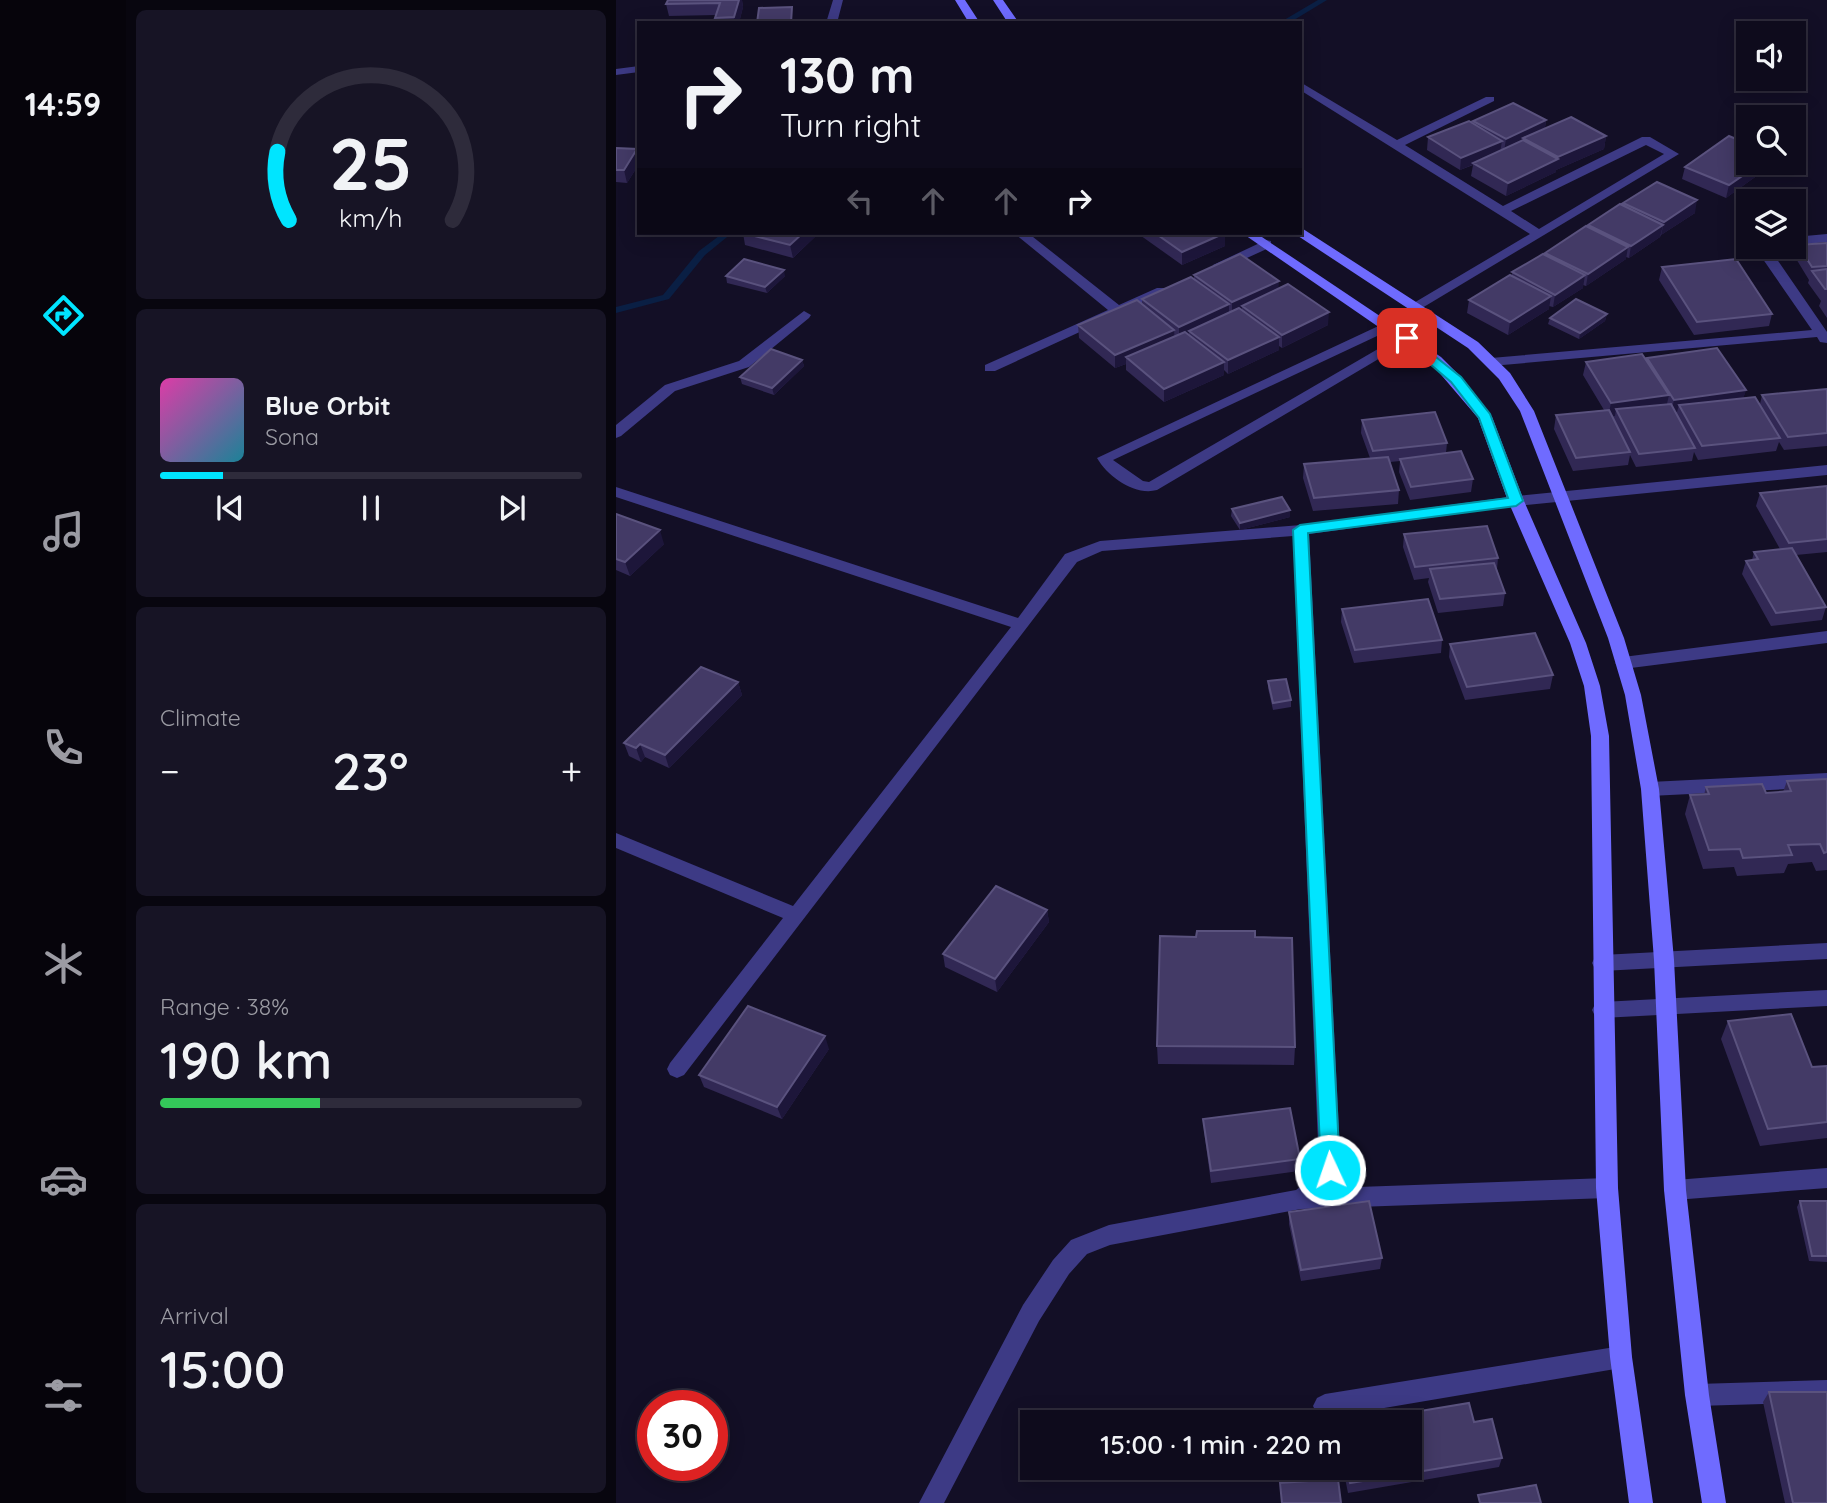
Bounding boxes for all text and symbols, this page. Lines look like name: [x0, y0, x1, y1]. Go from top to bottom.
map controls: [1736, 21, 1806, 259]
button: sound: [1736, 21, 1806, 91]
text: 130 m: [780, 44, 914, 105]
icon: right: [665, 49, 756, 140]
text: 14:59: [25, 84, 101, 124]
text: Turn right: [780, 105, 921, 145]
button: search: [1736, 105, 1806, 175]
text: 25: [329, 118, 413, 209]
icon: left: [841, 182, 879, 220]
icon: ahead: [914, 182, 952, 220]
icon: ahead: [987, 182, 1025, 220]
icon: right: [1060, 182, 1098, 220]
button: layers: [1736, 189, 1806, 259]
text: km/h: [339, 202, 403, 233]
icon: directions: [39, 291, 88, 340]
pin: [1377, 308, 1437, 368]
icon: arrive: [1388, 319, 1426, 357]
text: Blue Orbit: [265, 389, 391, 422]
text: Sona: [265, 422, 319, 451]
icon: previous: [211, 489, 249, 527]
icon: pause: [352, 489, 390, 527]
icon: next: [493, 489, 531, 527]
icon: music: [39, 507, 88, 556]
text: Climate: [160, 703, 241, 732]
icon: phone: [39, 723, 88, 772]
text: 23°: [332, 738, 408, 803]
text: −: [160, 747, 180, 795]
text: +: [561, 747, 582, 795]
icon: climate: [39, 939, 88, 988]
text: Range · 38%: [160, 992, 289, 1021]
text: 190 km: [160, 1027, 332, 1092]
position arrow: [1293, 1133, 1367, 1207]
icon: car: [39, 1155, 88, 1204]
text: Arrival: [160, 1301, 229, 1330]
text: 15:00: [160, 1336, 285, 1401]
icon: filters: [39, 1371, 88, 1420]
speed limit sign: 30: [637, 1390, 728, 1481]
text: 15:00 · 1 min · 220 m: [1100, 1428, 1342, 1461]

